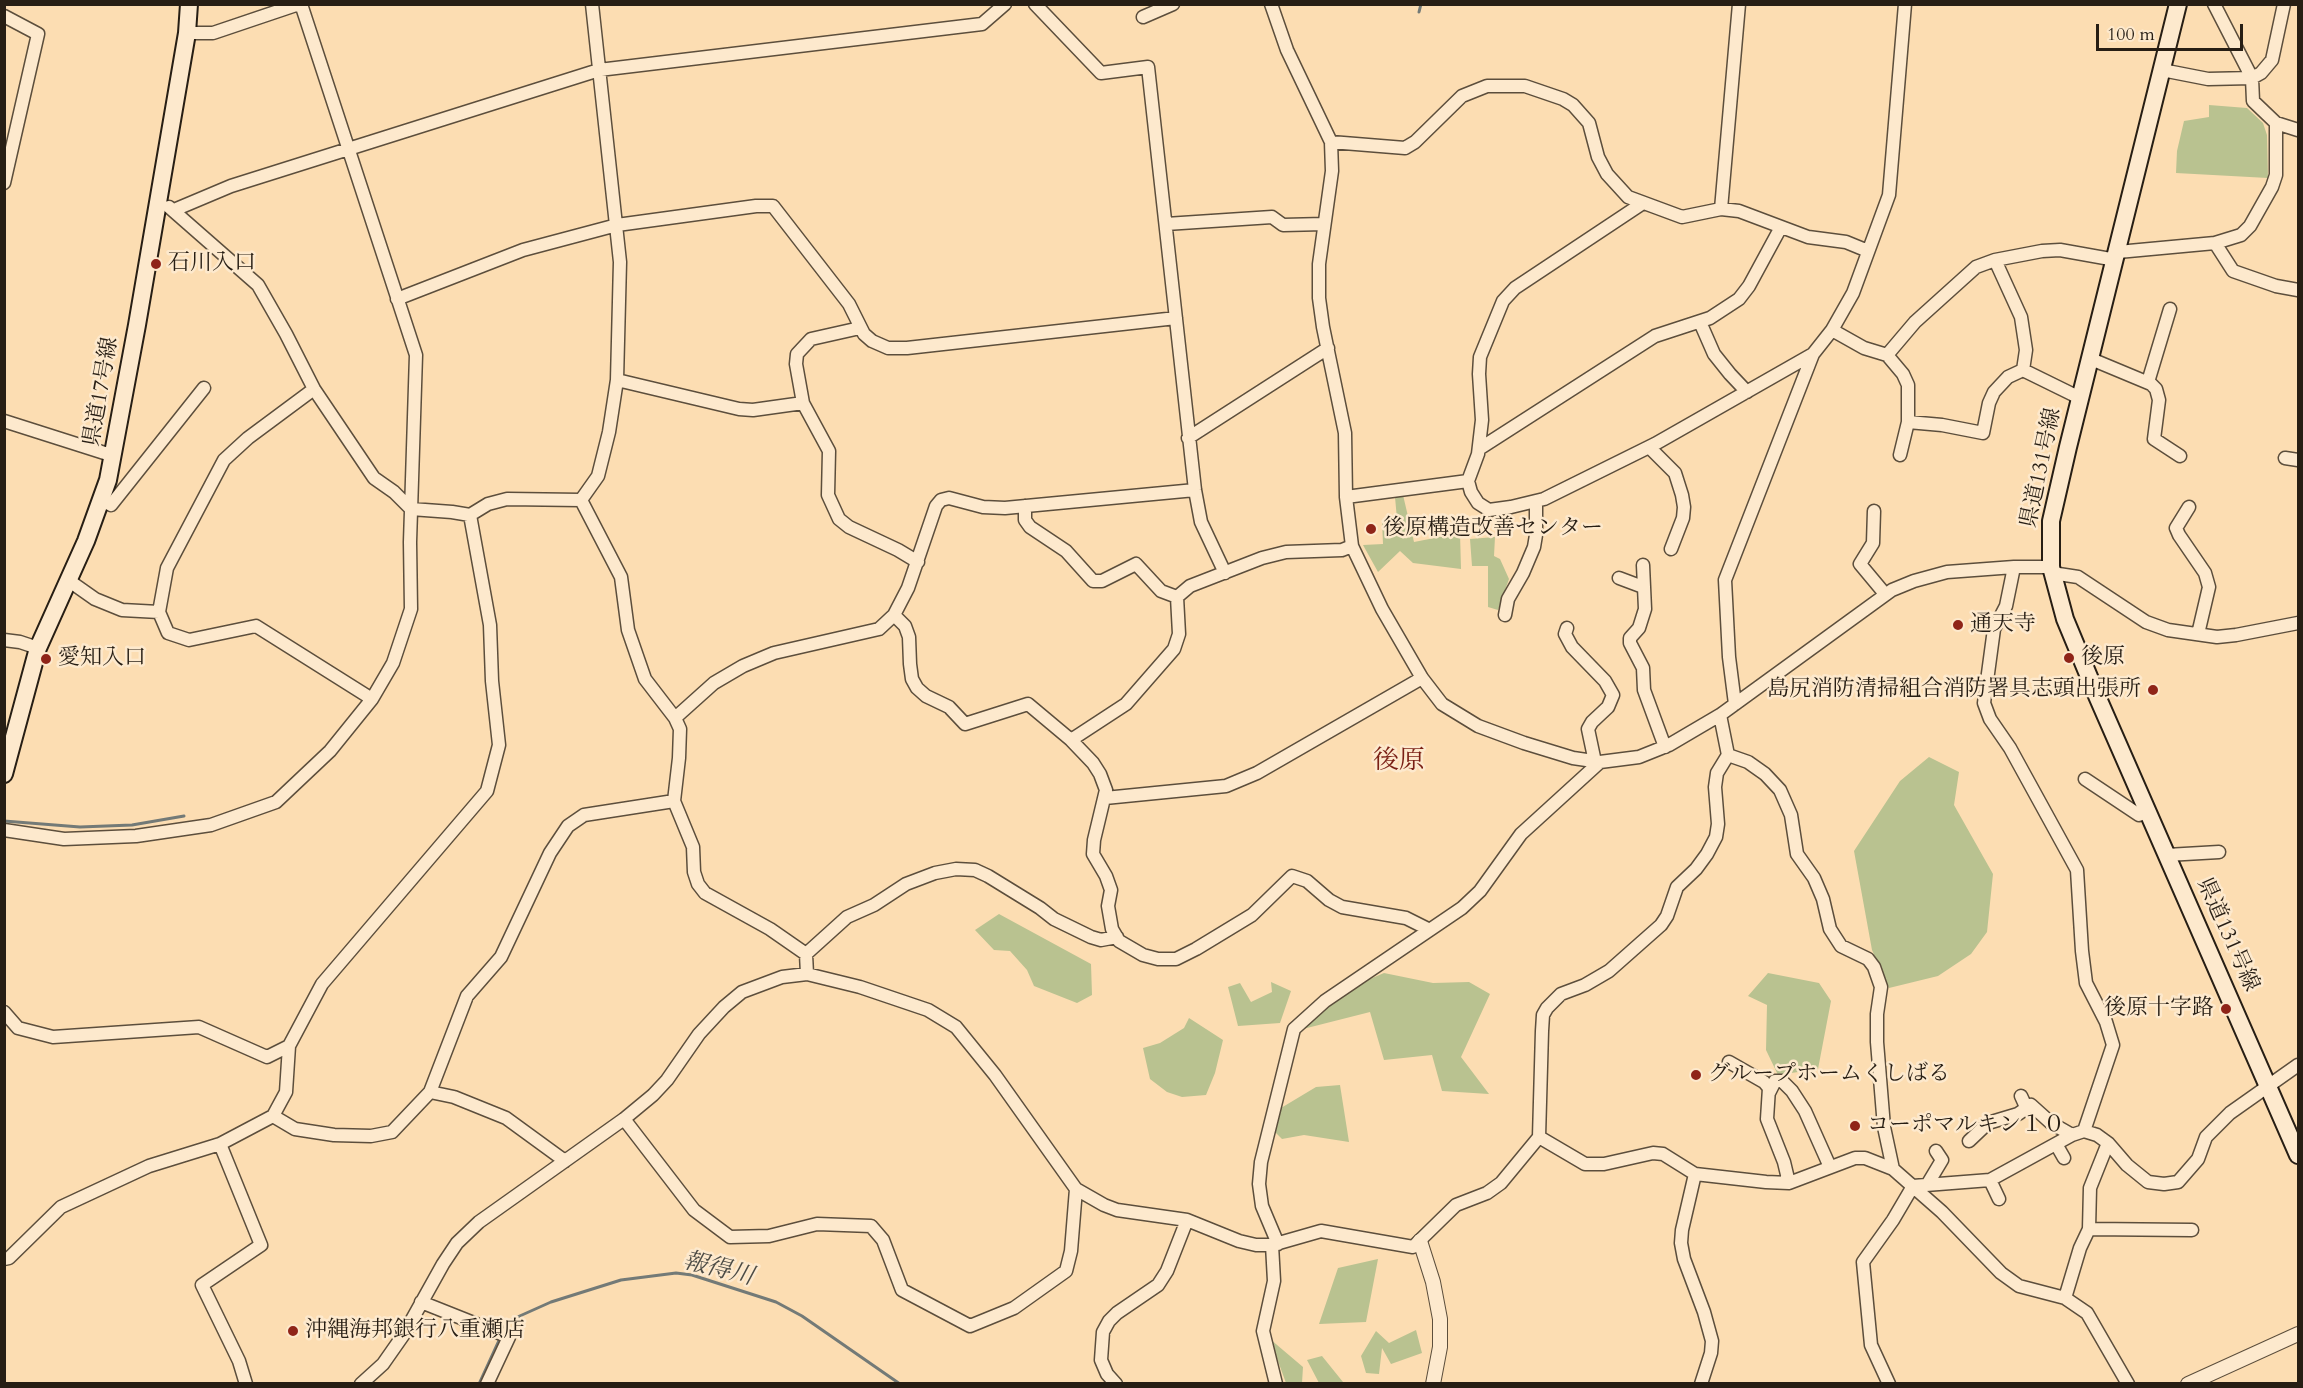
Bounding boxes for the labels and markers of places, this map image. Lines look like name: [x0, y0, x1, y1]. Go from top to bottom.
place label: 石川入口: [168, 251, 256, 277]
marker: 石川入口: [149, 257, 163, 271]
place label: 後原構造改善センター: [1383, 516, 1603, 542]
marker: 後原構造改善センター: [1364, 522, 1378, 536]
place label: 通天寺: [1970, 612, 2036, 638]
marker: 通天寺: [1951, 618, 1965, 632]
place label: 後原: [2081, 645, 2125, 671]
place label: 愛知入口: [58, 646, 146, 672]
marker: 後原: [2062, 651, 2076, 665]
marker: 愛知入口: [39, 652, 53, 666]
place label: 島尻消防清掃組合消防署具志頭出張所: [1767, 677, 2141, 703]
marker: 島尻消防清掃組合消防署具志頭出張所: [2146, 683, 2160, 697]
place label: 後原十字路: [2104, 996, 2214, 1022]
marker: 後原十字路: [2219, 1002, 2233, 1016]
place label: グループホームくしばる: [1708, 1062, 1950, 1088]
marker: グループホームくしばる: [1689, 1068, 1703, 1082]
place label: コーポマルキン１０: [1867, 1113, 2065, 1139]
marker: コーポマルキン１０: [1848, 1119, 1862, 1133]
place label: 沖縄海邦銀行八重瀬店: [305, 1318, 525, 1344]
marker: 沖縄海邦銀行八重瀬店: [286, 1324, 300, 1338]

